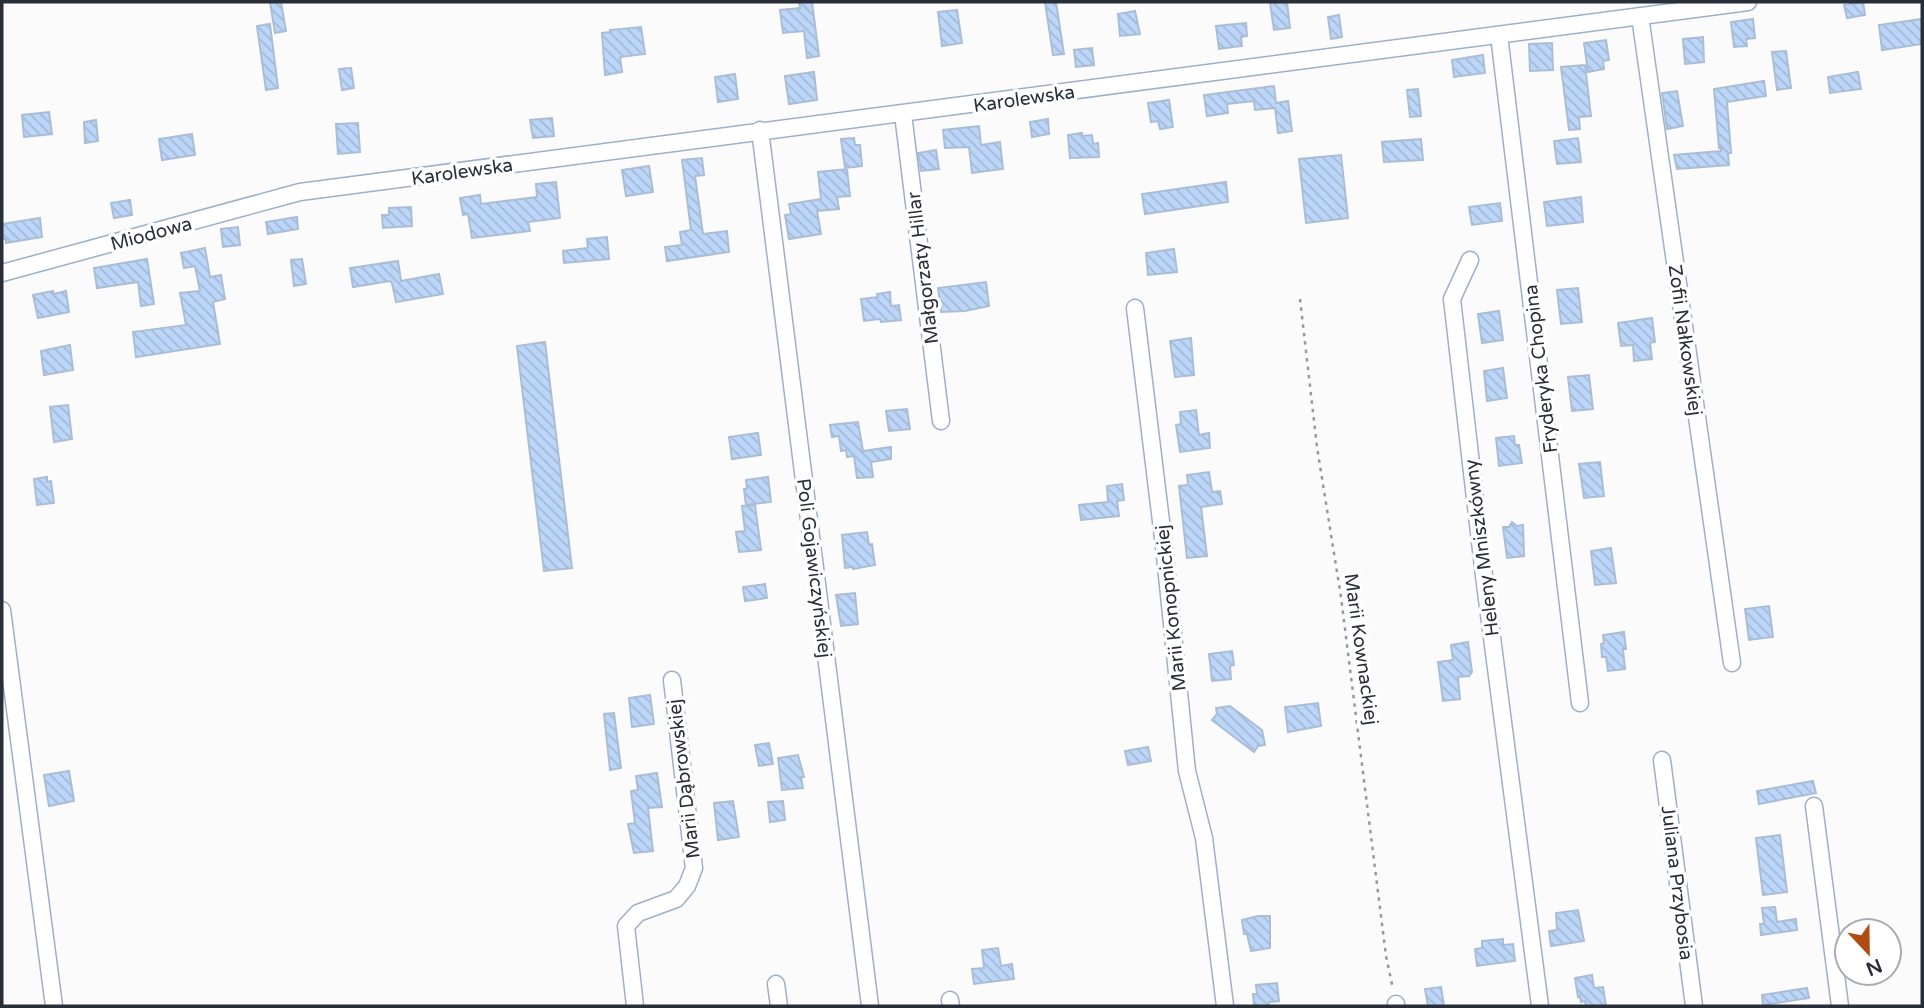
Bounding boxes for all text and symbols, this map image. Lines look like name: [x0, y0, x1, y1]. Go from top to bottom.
street label: Karolewska: [972, 81, 1076, 117]
street label: Karolewska: [410, 154, 514, 190]
street label: Małgorzaty Hillar: [903, 190, 943, 345]
street label: Miodowa: [108, 213, 194, 255]
street label: Zofii Nałkowskiej: [1663, 263, 1707, 417]
street label: Fryderyka Chopina: [1520, 283, 1562, 454]
street label: Heleny Mniszkówny: [1460, 458, 1504, 638]
street label: Poli Gojawiczyńskiej: [792, 477, 836, 659]
street label: Marii Konopnickiej: [1151, 524, 1191, 692]
street label: Marii Kownackiej: [1339, 572, 1383, 726]
street label: Marii Dąbrowskiej: [663, 698, 705, 860]
street label: Juliana Przybosia: [1657, 805, 1697, 962]
north arrow: [1833, 917, 1903, 987]
text: N: [1863, 954, 1885, 980]

